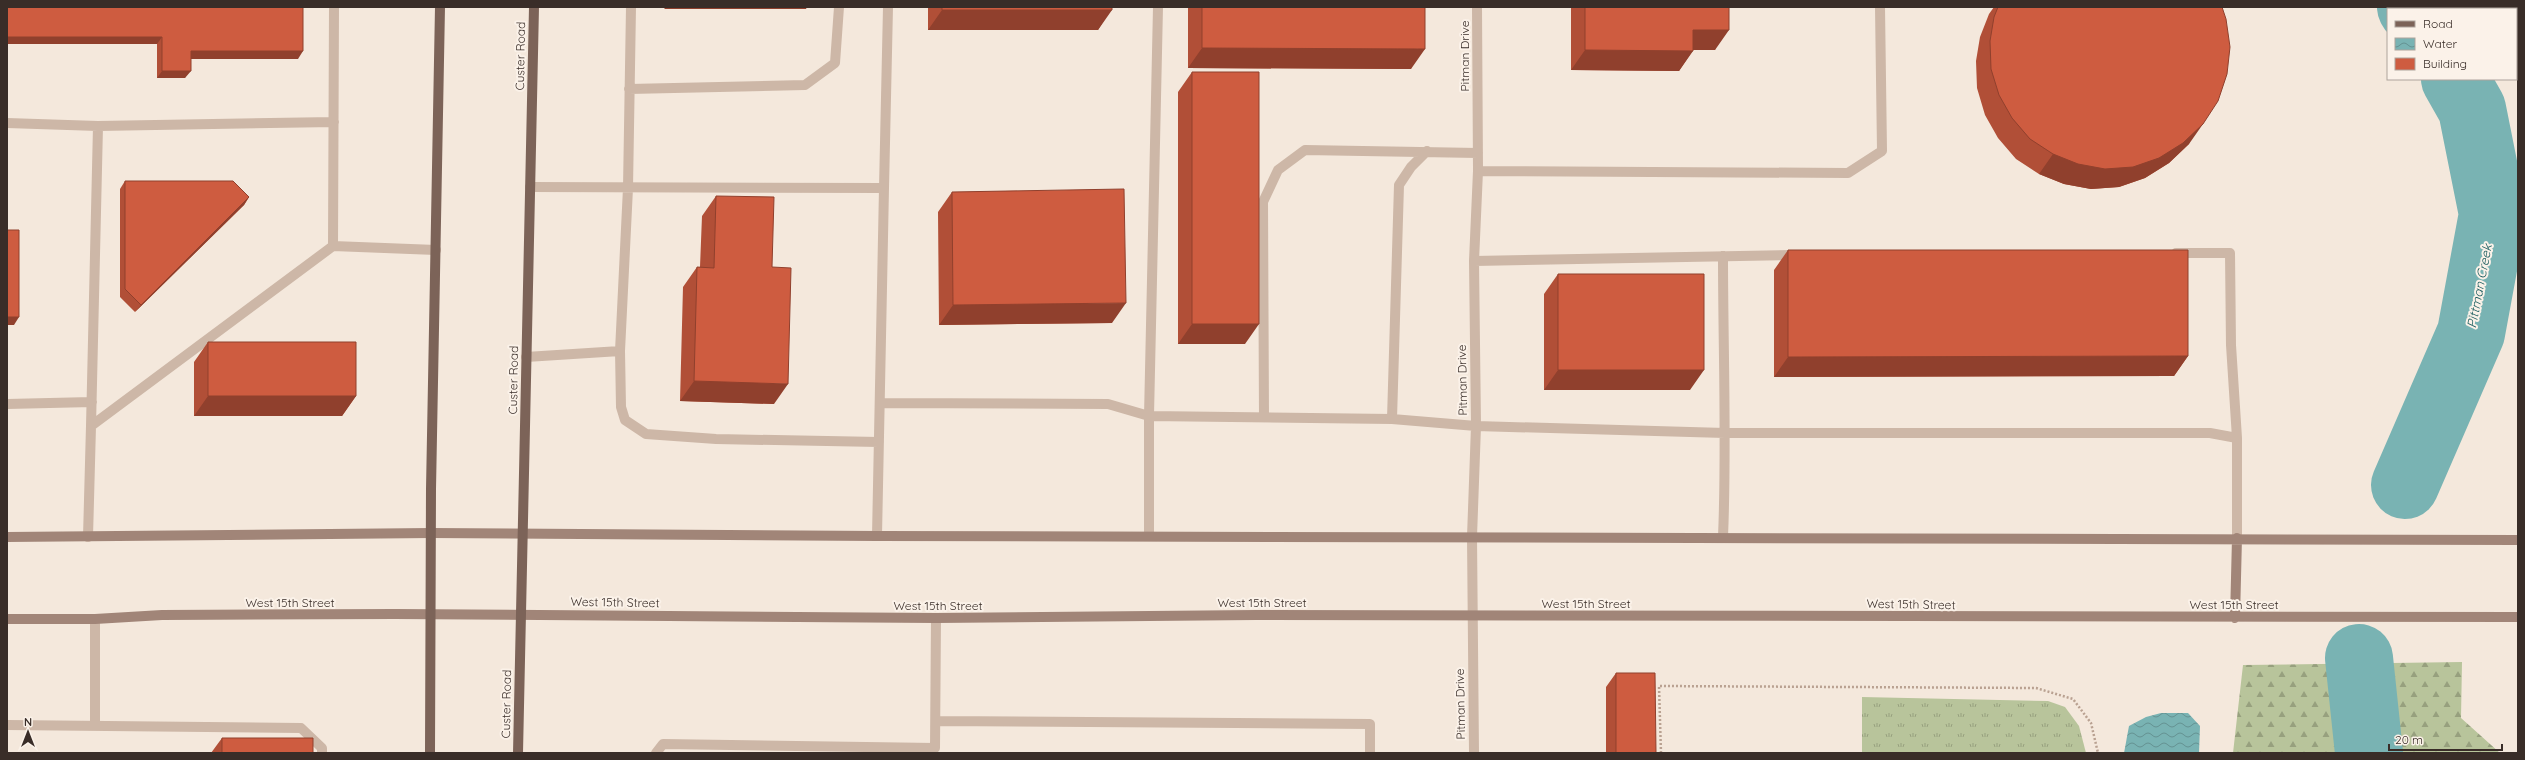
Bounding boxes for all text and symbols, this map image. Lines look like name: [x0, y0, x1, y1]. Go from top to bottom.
legend: [2387, 8, 2517, 80]
text: Road: [2423, 16, 2453, 31]
street label: Pitman Drive: [1457, 20, 1472, 92]
street label: Custer Road: [512, 21, 528, 91]
text: Water: [2423, 36, 2458, 51]
text: Building: [2423, 56, 2467, 71]
water label: Pittman Creek: [2463, 242, 2495, 329]
street label: Pitman Drive: [1454, 344, 1470, 416]
street label: Custer Road: [505, 345, 521, 415]
street label: West 15th Street: [570, 594, 660, 610]
street label: West 15th Street: [245, 595, 335, 610]
street label: West 15th Street: [1217, 595, 1307, 610]
street label: West 15th Street: [1541, 596, 1631, 611]
street label: West 15th Street: [1866, 596, 1956, 612]
street label: West 15th Street: [2189, 597, 2279, 612]
street label: West 15th Street: [893, 598, 983, 613]
street label: Pitman Drive: [1452, 668, 1468, 740]
street label: Custer Road: [498, 669, 514, 739]
north arrow: [8, 712, 48, 752]
text: N: [24, 715, 32, 729]
scale bar: [2389, 726, 2502, 752]
text: 20 m: [2395, 732, 2423, 747]

